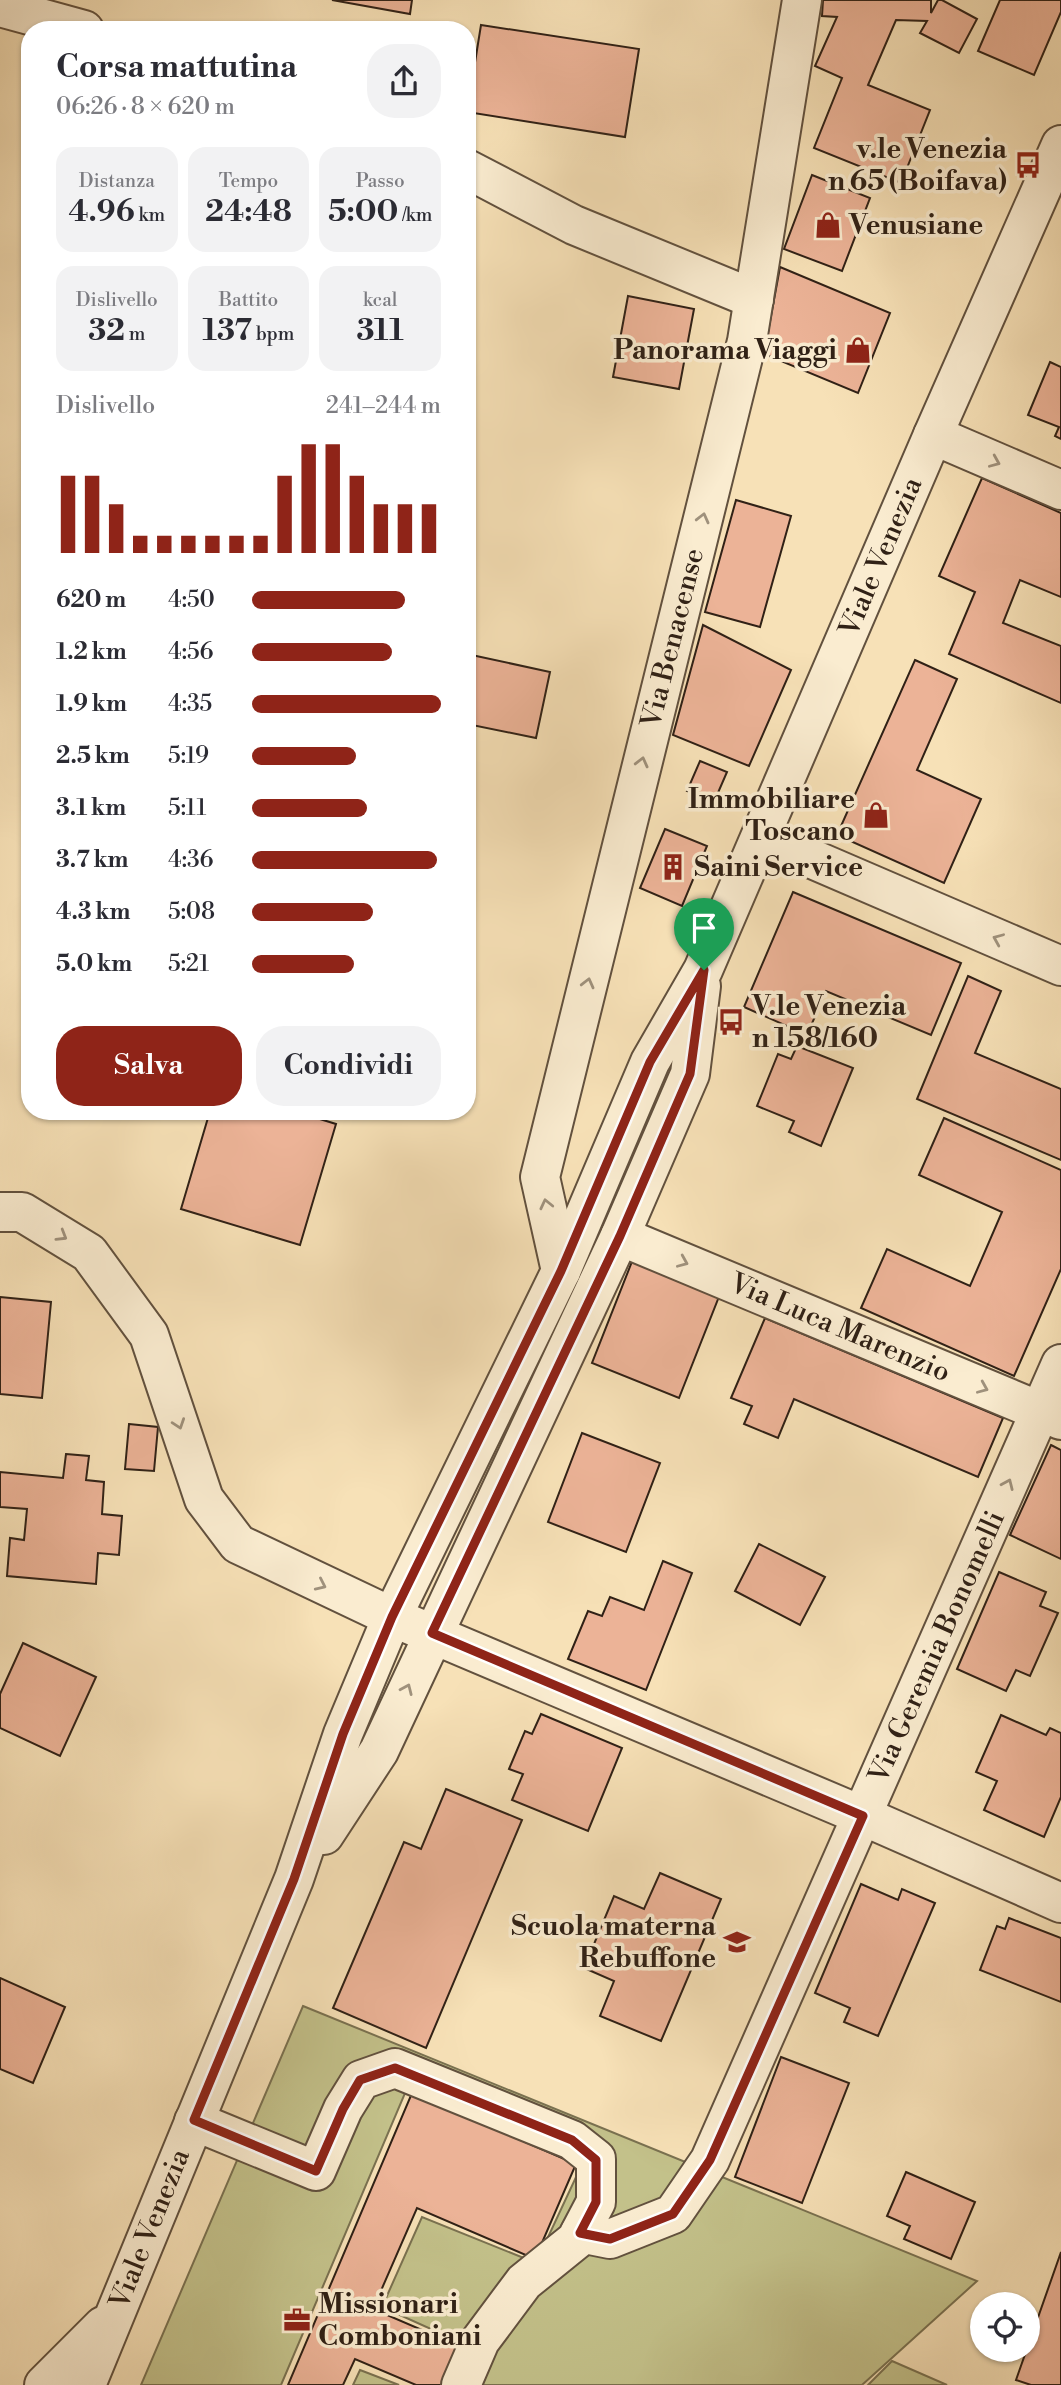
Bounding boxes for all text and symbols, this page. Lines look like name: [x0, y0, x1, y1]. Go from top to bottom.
button: share: [367, 44, 441, 118]
text: Corsa mattutina: [56, 47, 297, 87]
text: 06:26 · 8 × 620 m: [56, 93, 235, 121]
place label: v.le Venezia n 65 (Boifava): [828, 132, 1008, 199]
bus stop icon: v.le Venezia n 65 (Boifava): [1013, 150, 1043, 180]
text: Distanza: [79, 169, 155, 193]
text: Tempo: [219, 169, 278, 193]
text: Passo: [356, 169, 405, 193]
text: 4.96: [69, 193, 135, 231]
text: 24:48: [205, 193, 292, 231]
text: 5:00: [328, 193, 398, 231]
text: km: [135, 203, 165, 227]
text: /km: [398, 203, 432, 227]
place label: Venusiane: [848, 208, 983, 243]
shop icon: Venusiane: [813, 210, 843, 240]
text: Dislivello: [76, 288, 158, 312]
text: Battito: [219, 288, 278, 312]
text: kcal: [363, 288, 397, 312]
text: 32: [88, 312, 125, 350]
text: 137: [203, 312, 252, 350]
text: 311: [357, 312, 404, 350]
text: m: [125, 322, 146, 346]
text: bpm: [252, 322, 294, 346]
place label: Panorama Viaggi: [613, 333, 837, 368]
shop icon: Panorama Viaggi: [843, 335, 873, 365]
text: Dislivello: [56, 392, 155, 420]
text: 241–244 m: [326, 392, 441, 420]
one-way arrow: [988, 454, 1000, 468]
street label: Viale Venezia: [831, 471, 931, 643]
one-way arrow: [695, 512, 709, 524]
street label: Via Benacense: [634, 545, 712, 732]
text: 620 m: [56, 586, 126, 614]
text: 4:50: [168, 586, 215, 614]
text: 1.2 km: [56, 638, 127, 666]
text: 4:56: [168, 638, 214, 666]
text: 1.9 km: [56, 690, 127, 718]
text: 4:35: [168, 690, 212, 718]
text: 2.5 km: [56, 742, 130, 770]
text: 5:19: [168, 742, 209, 770]
one-way arrow: [634, 757, 648, 769]
place label: Immobiliare Toscano: [688, 782, 855, 849]
text: 3.1 km: [56, 794, 126, 822]
text: 5:11: [168, 794, 206, 822]
shop icon: Immobiliare Toscano: [861, 800, 891, 830]
text: 3.7 km: [56, 846, 129, 874]
text: 4:36: [168, 846, 214, 874]
place label: Saini Service: [694, 850, 863, 885]
building icon: Saini Service: [658, 852, 688, 882]
text: 4.3 km: [56, 898, 130, 926]
text: 5:08: [168, 898, 215, 926]
pin: [674, 898, 734, 970]
icon: arrive: [685, 909, 723, 947]
one-way arrow: [993, 933, 1006, 947]
text: 5.0 km: [56, 950, 132, 978]
text: 5:21: [168, 950, 209, 978]
one-way arrow: [580, 977, 594, 989]
place label: V.le Venezia n 158/160: [751, 989, 907, 1056]
bus stop icon: V.le Venezia n 158/160: [716, 1007, 746, 1037]
button: Salva: [56, 1026, 242, 1106]
button: Condividi: [256, 1026, 441, 1106]
one-way arrow: [540, 1198, 554, 1210]
one-way arrow: [54, 1228, 67, 1241]
one-way arrow: [676, 1254, 688, 1268]
street label: Via Luca Marenzio: [724, 1265, 956, 1390]
one-way arrow: [977, 1379, 989, 1393]
one-way arrow: [171, 1417, 185, 1430]
one-way arrow: [1000, 1479, 1014, 1492]
street label: Via Geremia Bonomelli: [861, 1505, 1013, 1790]
one-way arrow: [313, 1576, 326, 1590]
one-way arrow: [399, 1684, 413, 1696]
place label: Scuola materna Rebuffone: [511, 1909, 717, 1976]
school or university icon: Scuola materna Rebuffone: [722, 1927, 752, 1957]
street label: Viale Venezia: [102, 2143, 198, 2315]
place label: Missionari Comboniani: [318, 2287, 481, 2354]
map controls: [970, 2292, 1040, 2362]
button: locate: [970, 2292, 1040, 2362]
office icon: Missionari Comboniani: [282, 2305, 312, 2335]

